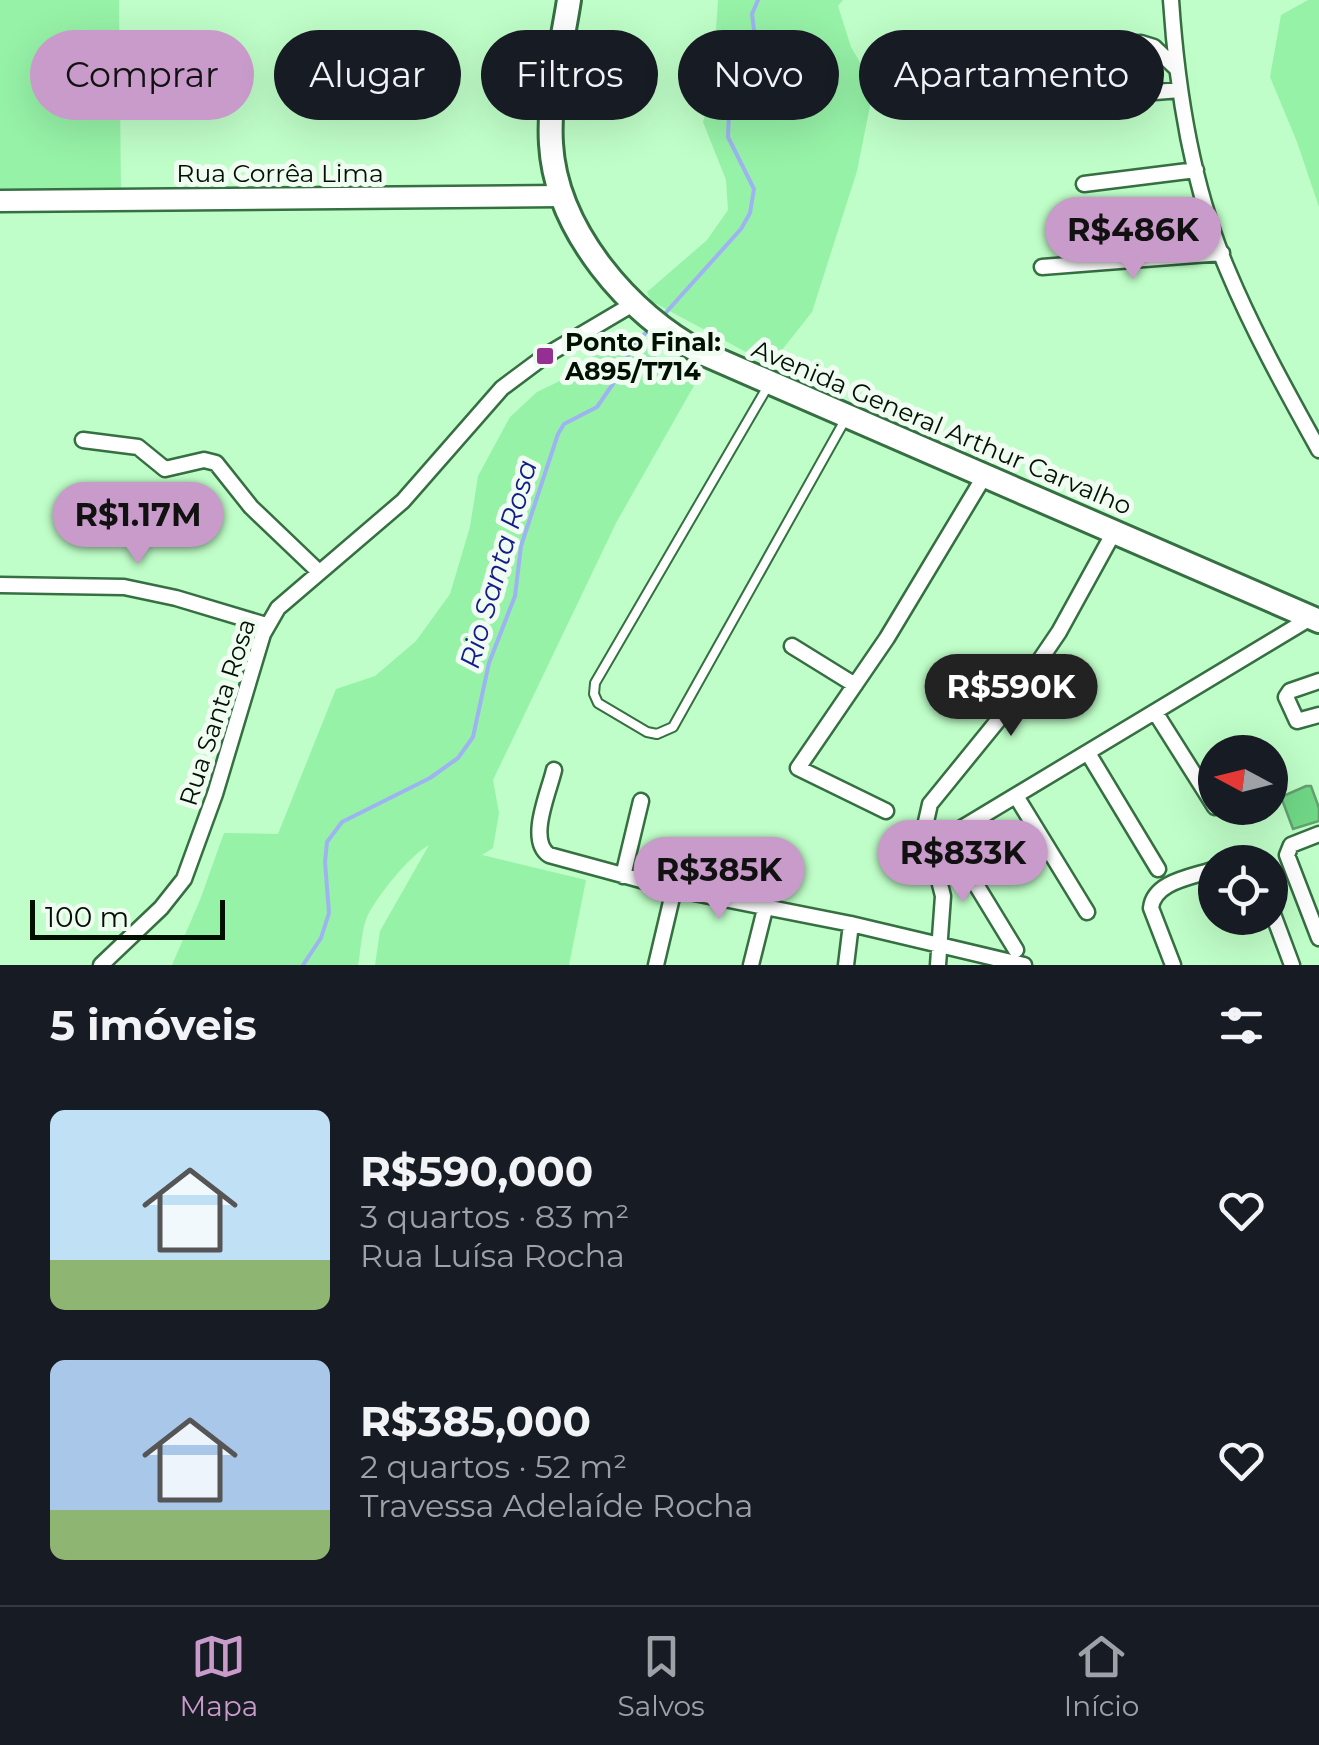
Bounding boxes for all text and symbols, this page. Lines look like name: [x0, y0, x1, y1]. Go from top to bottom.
chip: Comprar: [30, 30, 254, 120]
chip: Alugar: [274, 30, 461, 120]
chip: Filtros: [481, 30, 658, 120]
chip: Novo: [678, 30, 839, 120]
chip: Apartamento: [859, 30, 1164, 120]
street label: Rua Corrêa Lima: [176, 158, 384, 188]
pin: R$486K: [1052, 197, 1214, 282]
text: R$486K: [1067, 210, 1199, 249]
place label: Ponto Final: A895/T714: [564, 327, 721, 386]
street label: Avenida General Arthur Carvalho: [748, 333, 1136, 521]
marker: Ponto Final: A895/T714: [534, 345, 556, 367]
water label: Rio Santa Rosa: [452, 456, 544, 672]
pin: R$1.17M: [46, 482, 230, 567]
text: R$1.17M: [75, 495, 201, 534]
street label: Rua Santa Rosa: [173, 615, 261, 809]
pin: R$590K: [930, 654, 1092, 739]
text: R$590K: [947, 667, 1075, 706]
north arrow: [1198, 735, 1288, 825]
map controls: [1198, 735, 1288, 935]
pin: R$833K: [882, 820, 1044, 905]
text: R$833K: [900, 833, 1026, 872]
pin: R$385K: [638, 837, 800, 922]
button: locate: [1198, 845, 1288, 935]
text: R$385K: [656, 850, 782, 889]
scale bar: [30, 895, 225, 940]
text: 100 m: [45, 900, 129, 934]
icon: filters: [1214, 998, 1269, 1053]
text: 5 imóveis: [50, 999, 257, 1051]
text: R$590,000: [360, 1145, 593, 1197]
icon: home: [130, 1150, 250, 1270]
icon: heart: [1214, 1183, 1269, 1238]
text: 3 quartos · 83 m²: [360, 1197, 629, 1236]
text: Rua Luísa Rocha: [360, 1236, 625, 1275]
text: R$385,000: [360, 1395, 591, 1447]
icon: home: [130, 1400, 250, 1520]
icon: heart: [1214, 1433, 1269, 1488]
text: 2 quartos · 52 m²: [360, 1447, 627, 1486]
text: Travessa Adelaíde Rocha: [360, 1486, 754, 1525]
tab: Mapa: [180, 1629, 258, 1723]
tab: Salvos: [617, 1629, 705, 1723]
tab: Início: [1064, 1629, 1139, 1723]

